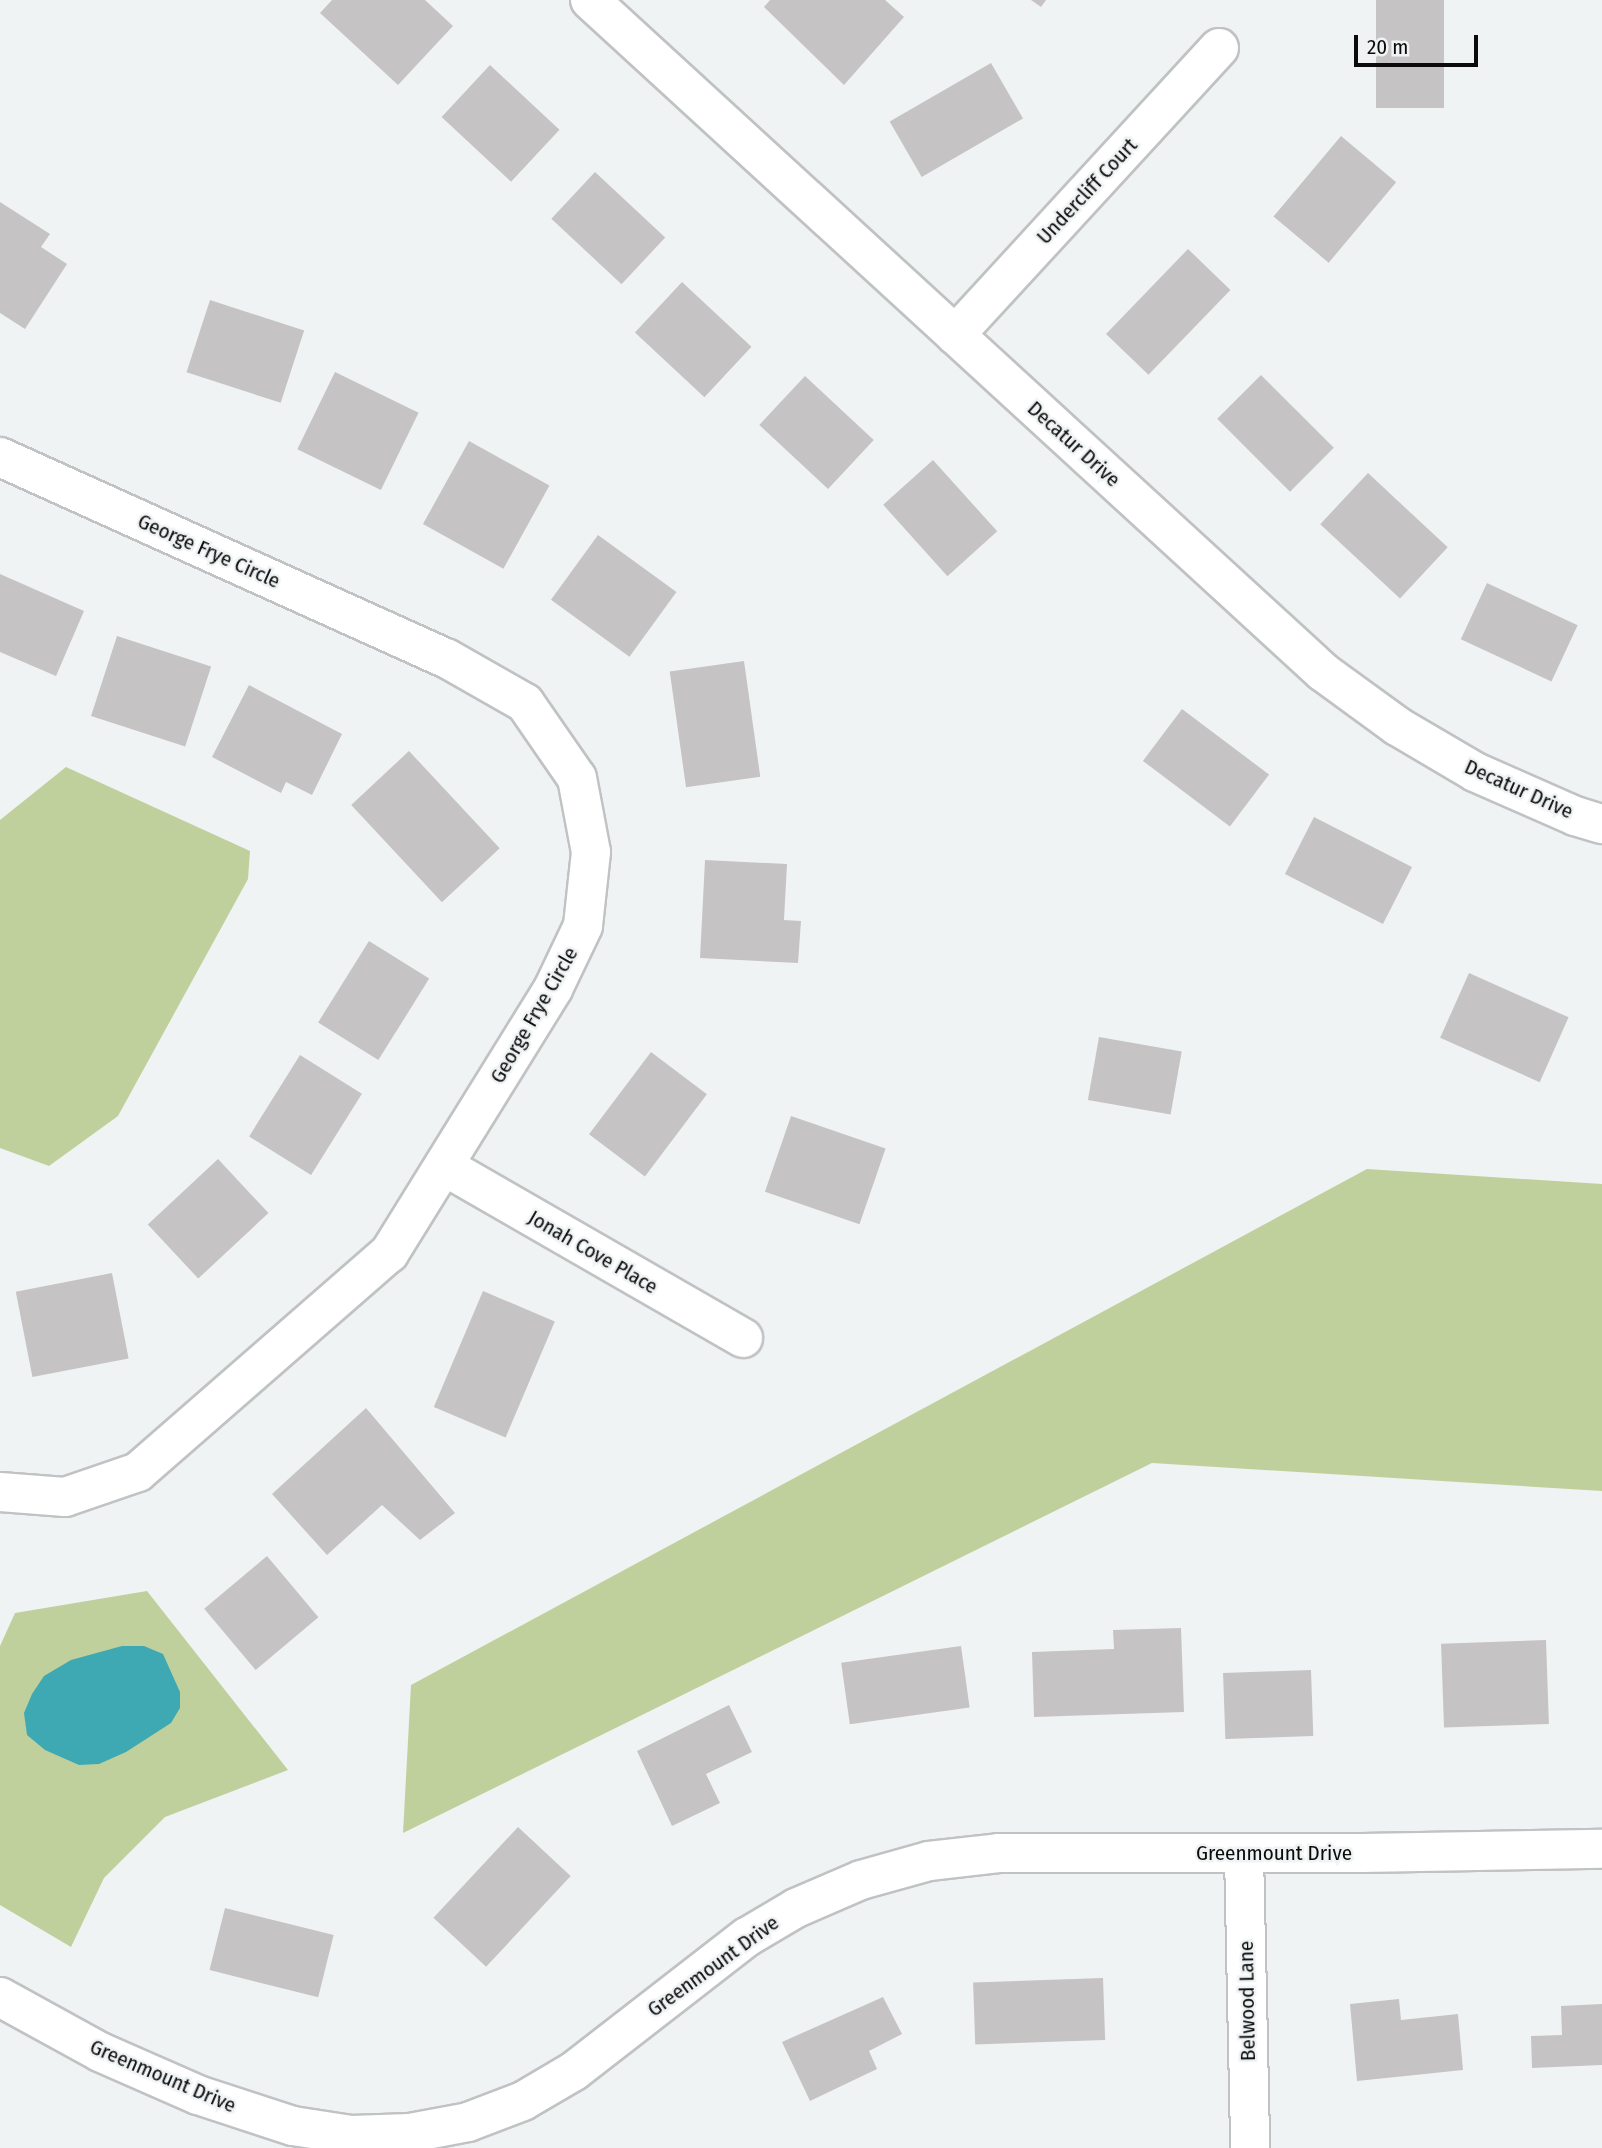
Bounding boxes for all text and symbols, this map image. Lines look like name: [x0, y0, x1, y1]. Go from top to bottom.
scale bar: [1357, 21, 1481, 65]
text: 20 m: [1367, 34, 1408, 60]
street label: Undercliff Court: [1031, 133, 1143, 249]
street label: Decatur Drive: [1022, 396, 1126, 492]
street label: George Frye Circle: [134, 508, 284, 594]
street label: Decatur Drive: [1461, 754, 1577, 824]
street label: George Frye Circle: [485, 942, 583, 1088]
street label: Jonah Cove Place: [524, 1205, 662, 1299]
street label: Greenmount Drive: [1196, 1840, 1352, 1866]
street label: Greenmount Drive: [642, 1910, 784, 2022]
street label: Belwood Lane: [1233, 1941, 1261, 2061]
street label: Greenmount Drive: [86, 2034, 240, 2118]

